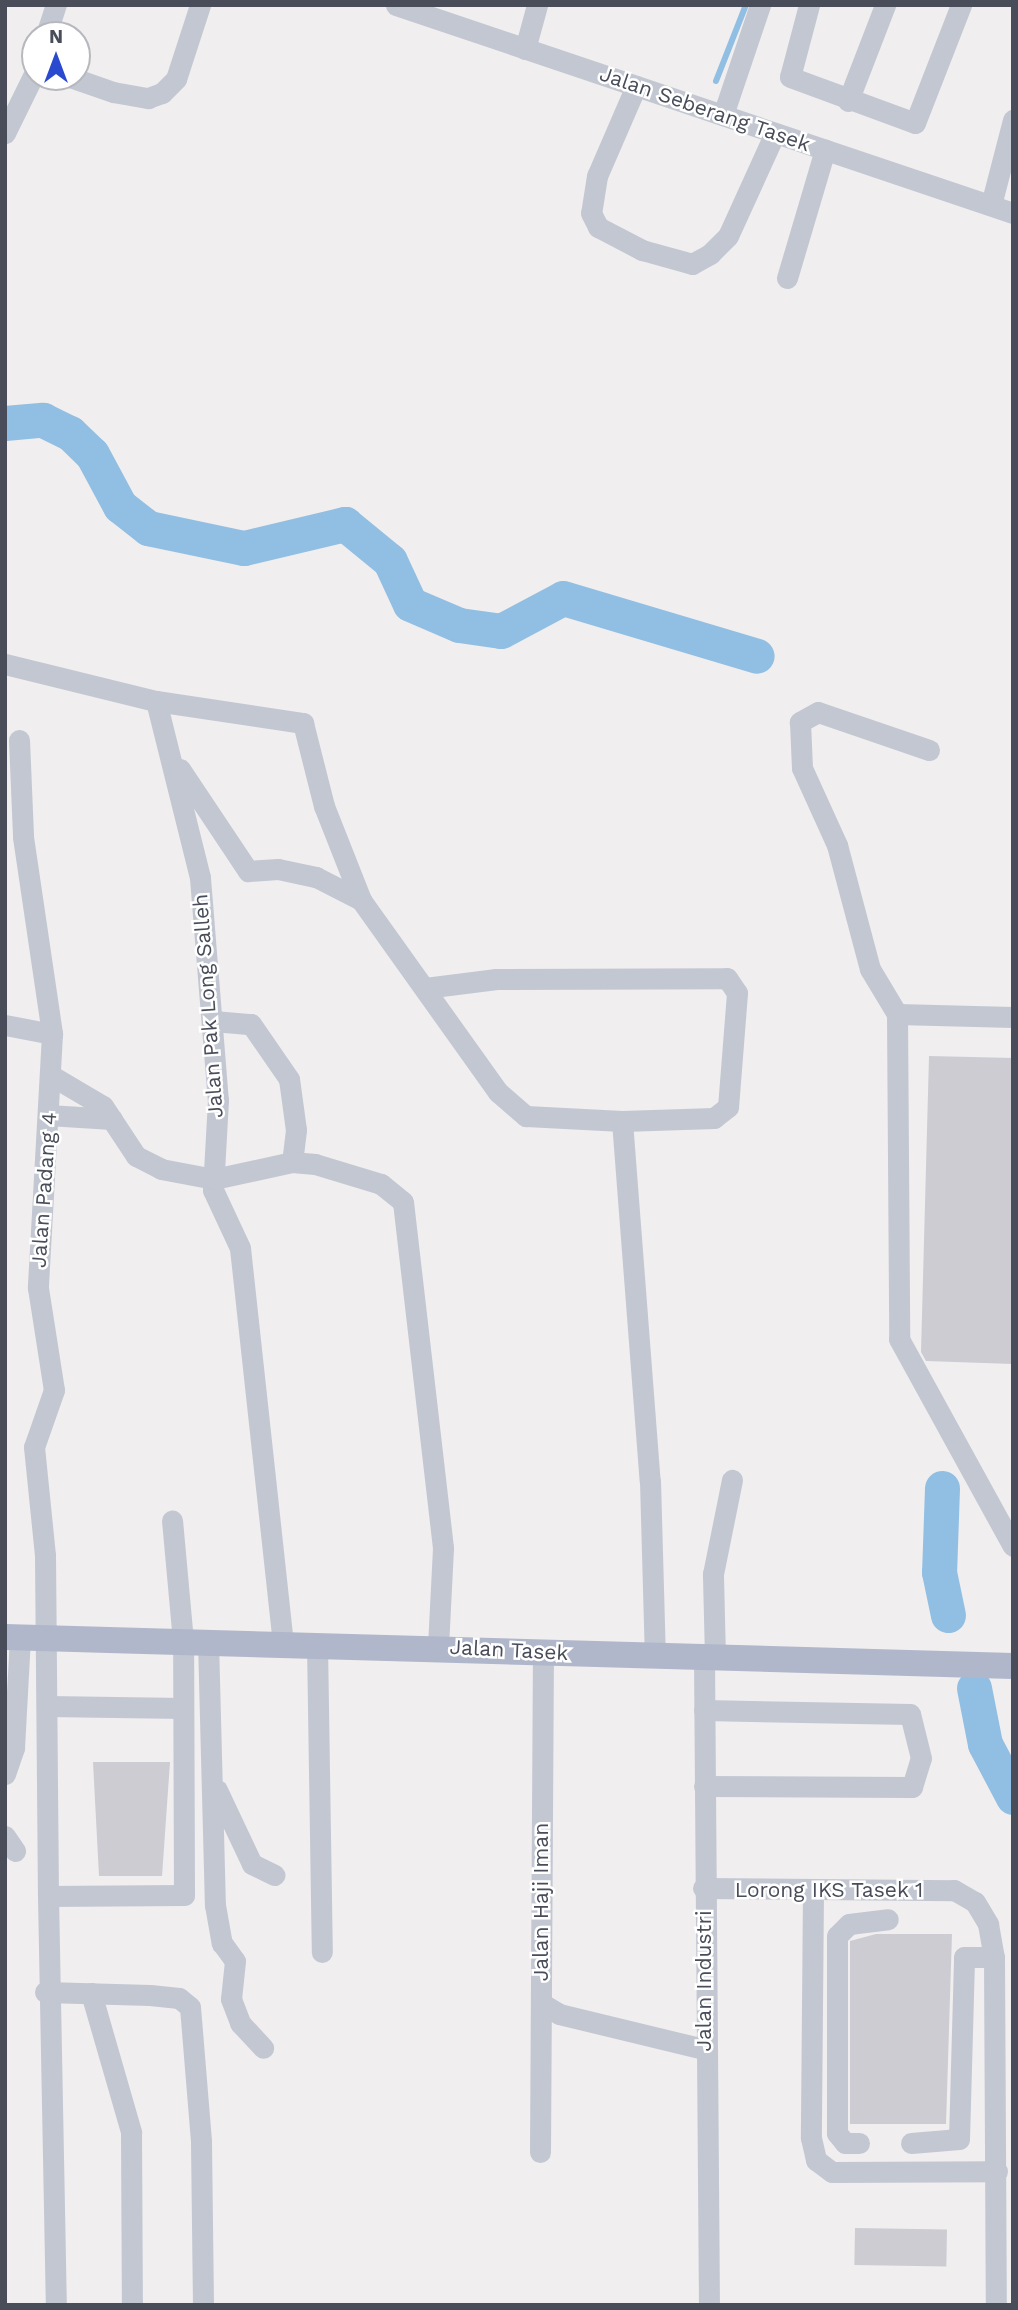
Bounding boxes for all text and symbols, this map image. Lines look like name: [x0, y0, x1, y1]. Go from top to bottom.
north arrow: [21, 21, 91, 91]
text: N: [49, 25, 63, 48]
street label: Jalan Seberang Tasek: [596, 61, 814, 157]
street label: Jalan Pak Long Salleh: [188, 893, 228, 1119]
street label: Jalan Padang 4: [26, 1111, 62, 1269]
street label: Jalan Tasek: [449, 1634, 569, 1666]
street label: Jalan Haji Iman: [528, 1823, 554, 1981]
street label: Lorong IKS Tasek 1: [734, 1877, 924, 1903]
street label: Jalan Industri: [691, 1910, 717, 2052]

